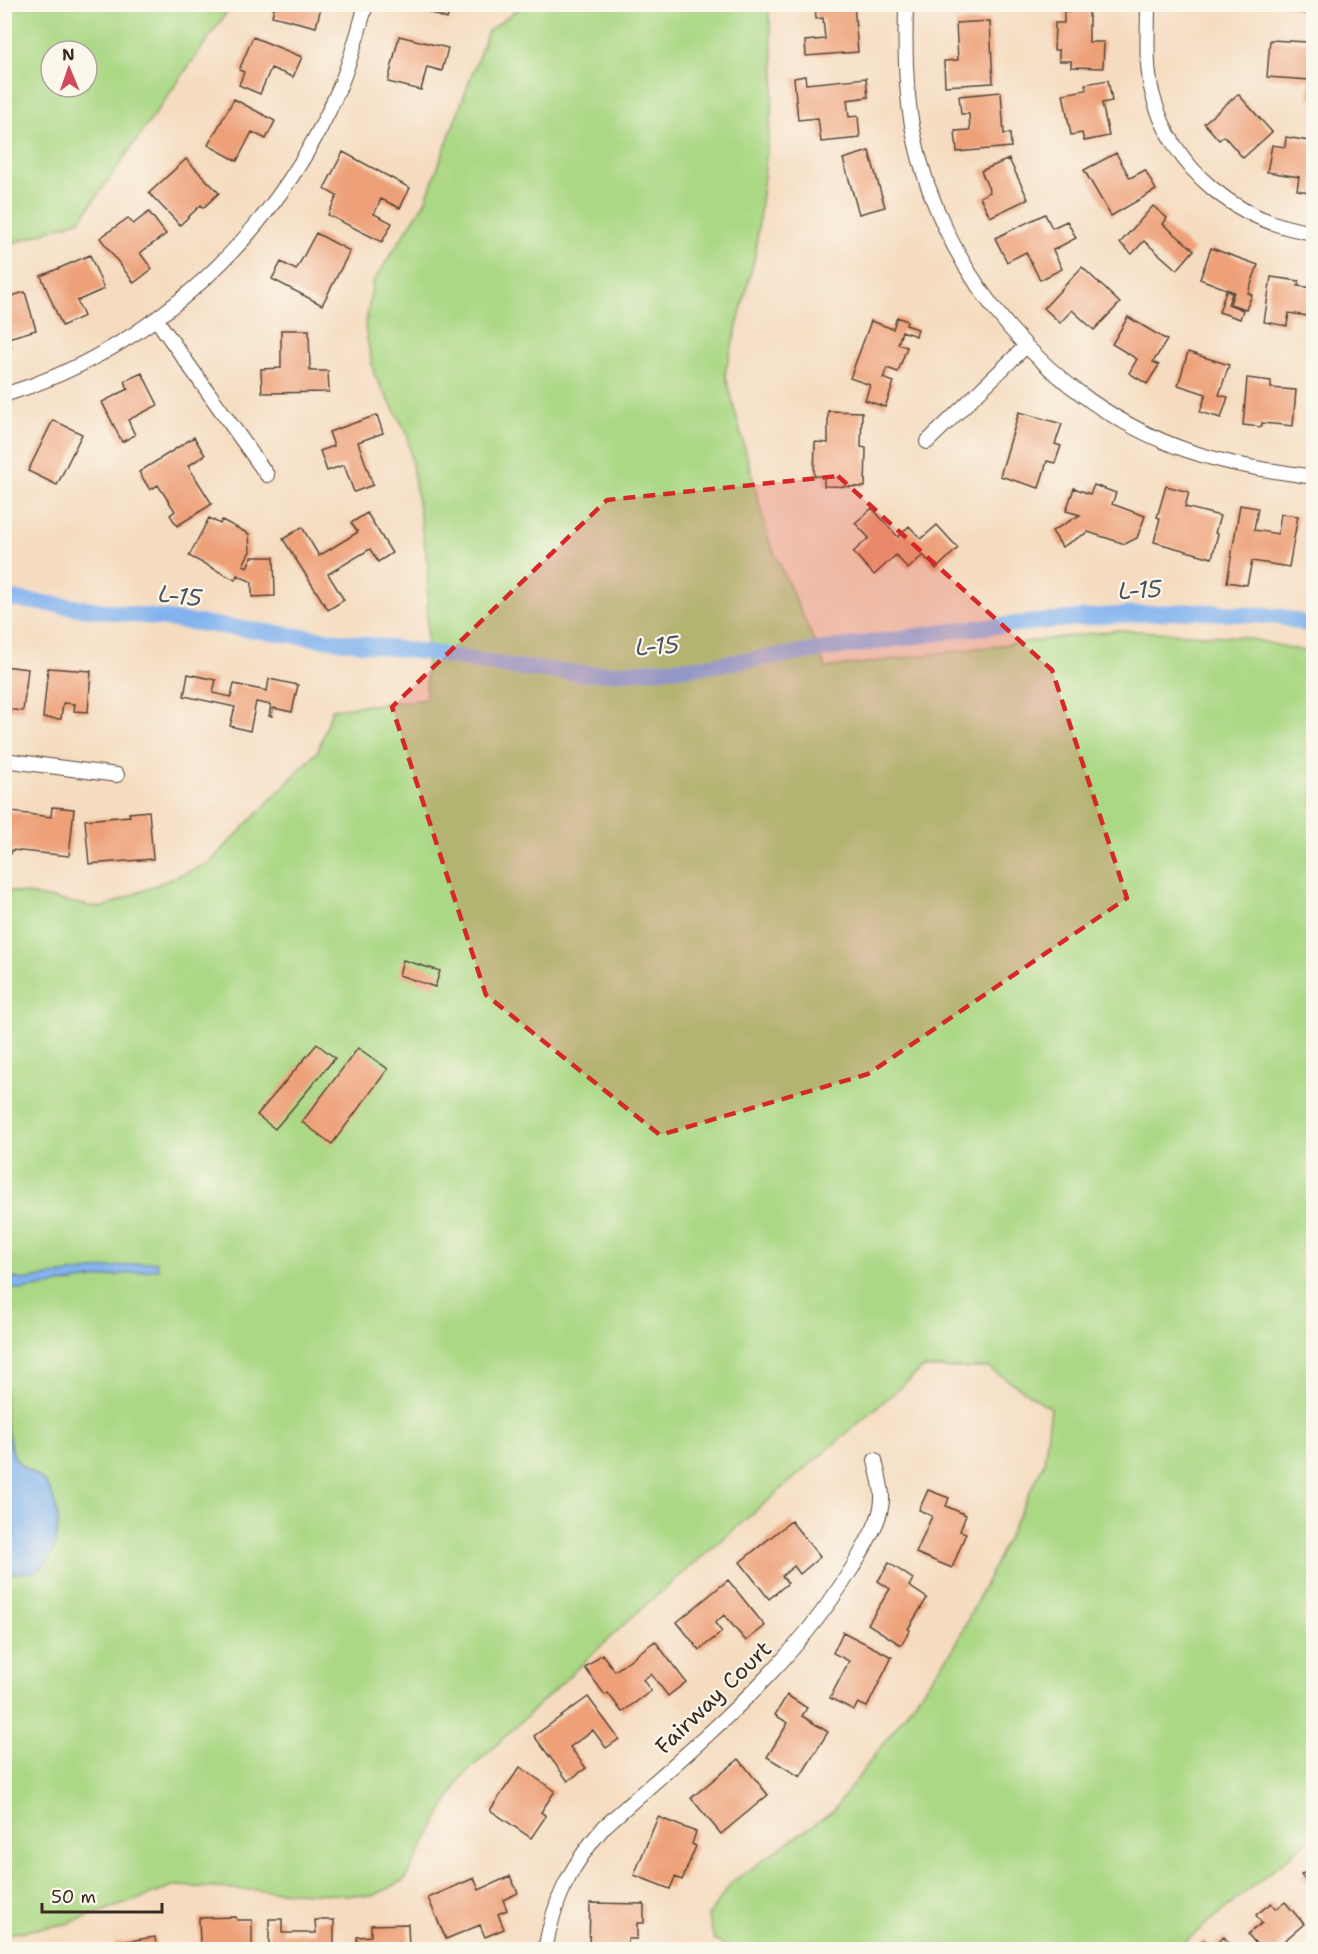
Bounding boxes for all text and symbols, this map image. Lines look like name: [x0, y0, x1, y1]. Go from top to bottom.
north arrow: [39, 39, 99, 99]
text: N: [62, 44, 75, 65]
water label: L-15: [1117, 573, 1164, 607]
water label: L-15: [156, 577, 205, 615]
water label: L-15: [634, 628, 681, 663]
street label: Fairway Court: [649, 1634, 778, 1760]
scale bar: [42, 1876, 162, 1914]
text: 50 m: [51, 1885, 96, 1909]

